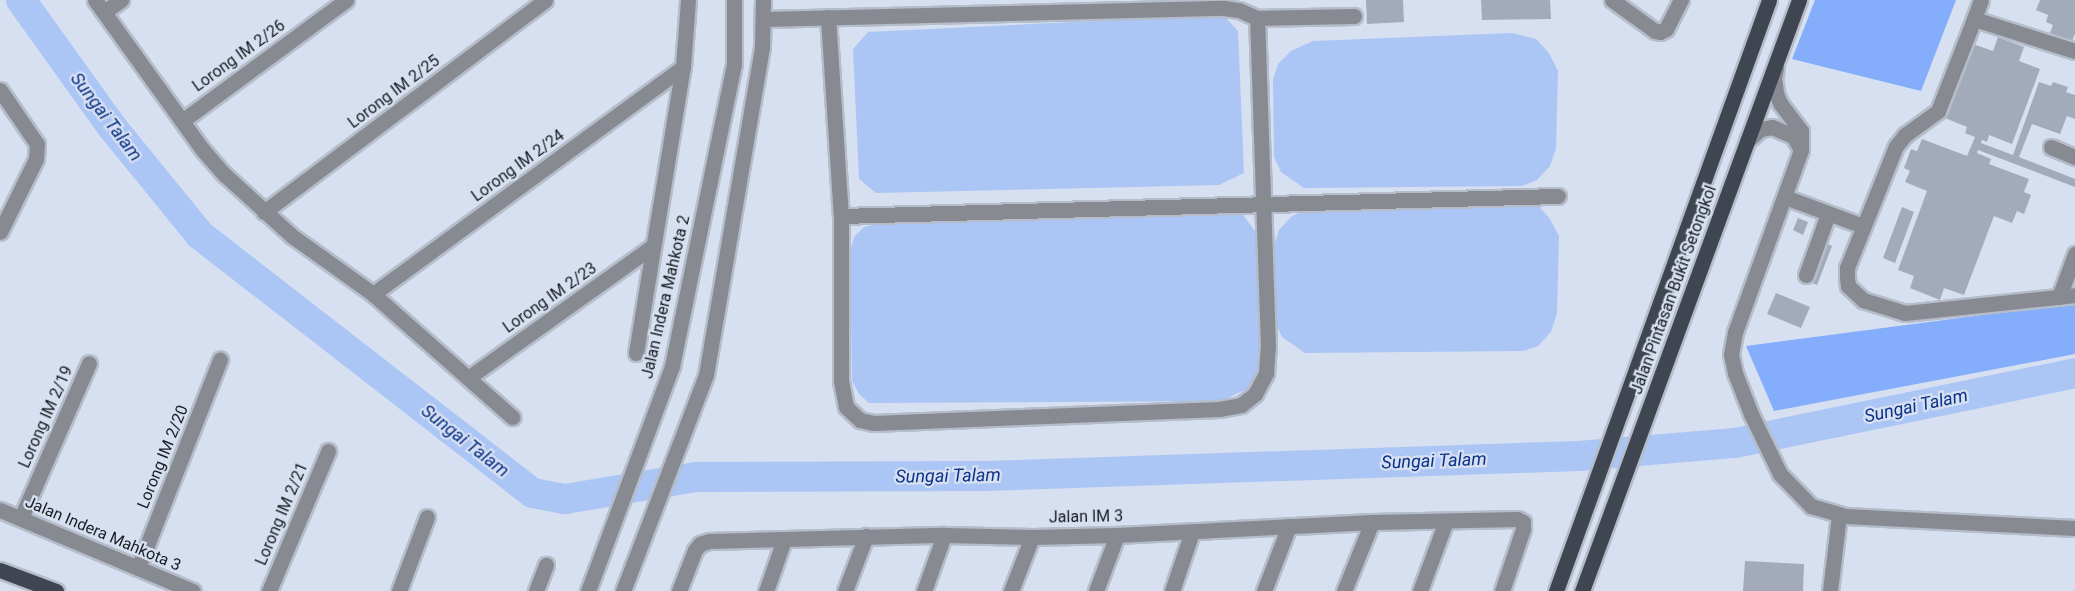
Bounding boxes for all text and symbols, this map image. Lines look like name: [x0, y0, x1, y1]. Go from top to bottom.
street label: Lorong IM 2/26: [189, 16, 289, 96]
street label: Lorong IM 2/25: [344, 51, 444, 133]
water label: Sungai Talam: [66, 68, 146, 166]
street label: Lorong IM 2/24: [468, 126, 568, 206]
street label: Jalan Pintasan Bukit Setongkol: [1627, 183, 1721, 397]
street label: Jalan Indera Mahkota 2: [638, 213, 694, 381]
street label: Lorong IM 2/23: [500, 259, 600, 337]
street label: Lorong IM 2/19: [15, 363, 77, 471]
water label: Sungai Talam: [1862, 384, 1970, 428]
water label: Sungai Talam: [417, 400, 513, 482]
street label: Lorong IM 2/20: [134, 403, 192, 511]
water label: Sungai Talam: [1381, 448, 1487, 474]
street label: Lorong IM 2/21: [252, 460, 312, 568]
water label: Sungai Talam: [895, 464, 1001, 488]
street label: Jalan Indera Mahkota 3: [22, 493, 184, 575]
street label: Jalan IM 3: [1049, 507, 1123, 527]

